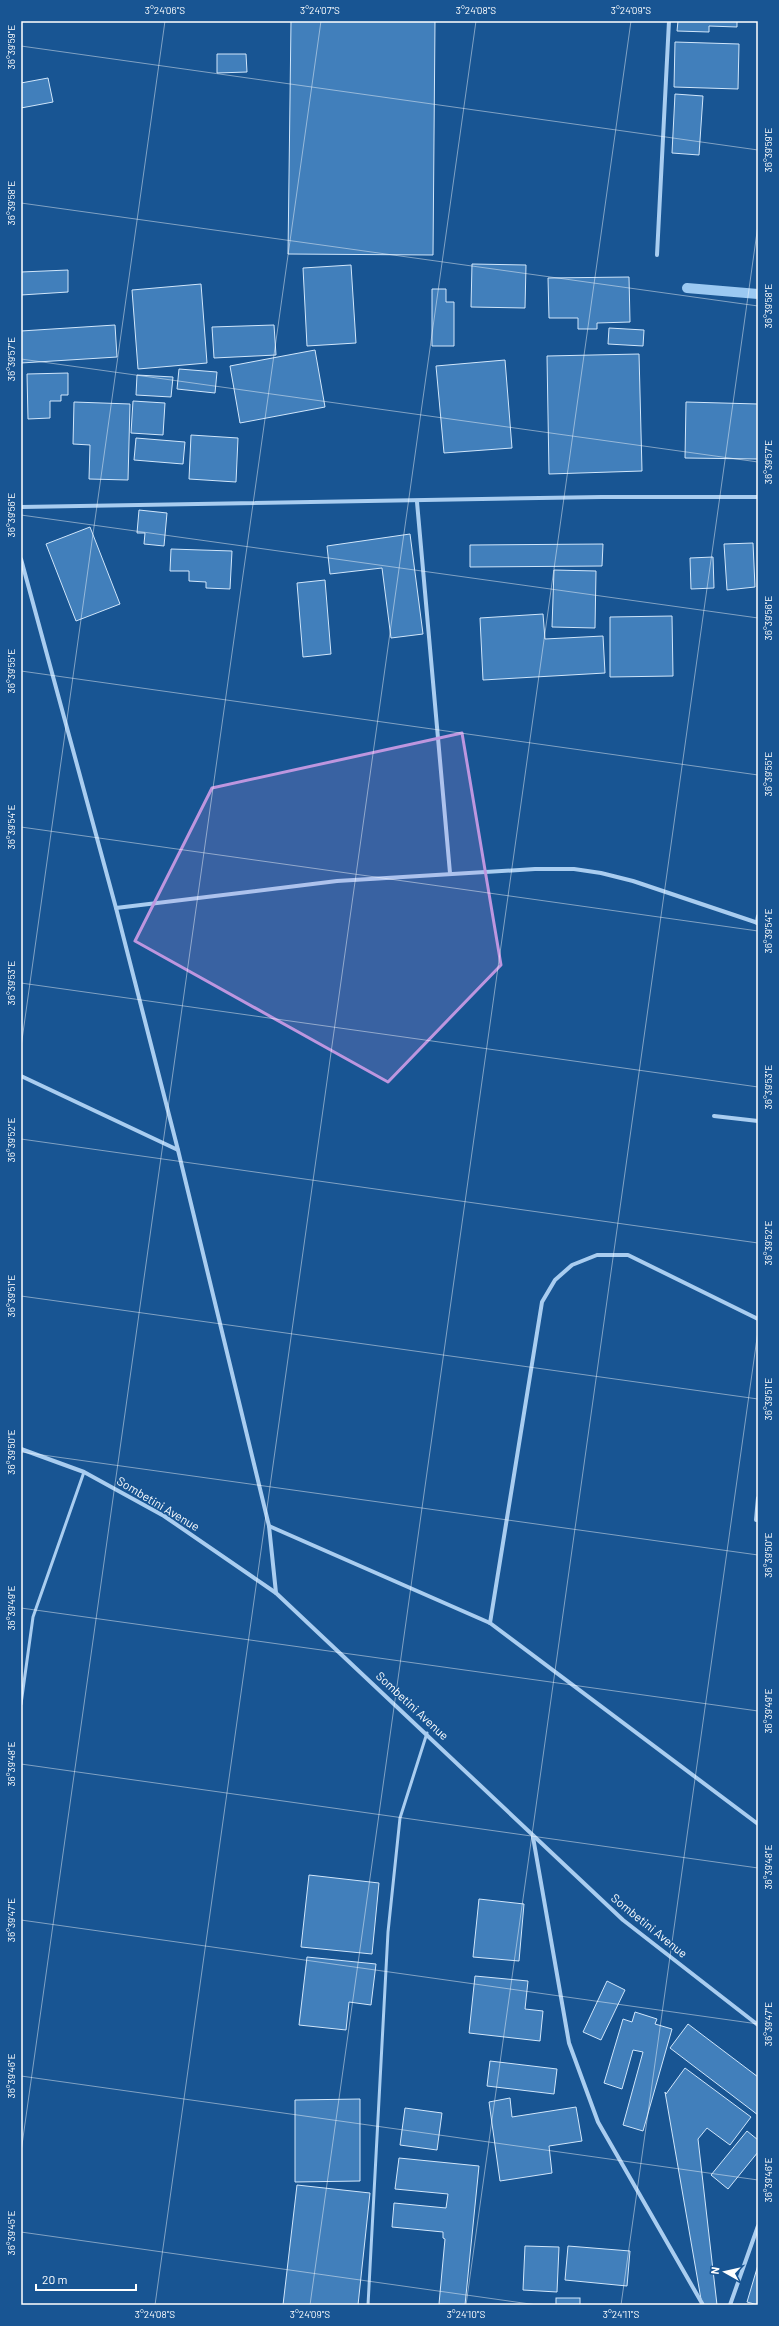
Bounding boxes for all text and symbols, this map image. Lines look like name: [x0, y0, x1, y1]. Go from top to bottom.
text: 3°24'06"S: [145, 4, 185, 16]
text: 3°24'07"S: [300, 4, 340, 16]
text: 3°24'08"S: [456, 4, 496, 16]
text: 3°24'09"S: [611, 4, 651, 16]
text: 36°39'59"E: [5, 25, 17, 69]
text: 36°39'59"E: [762, 128, 774, 172]
text: 36°39'58"E: [5, 181, 17, 225]
text: 36°39'58"E: [762, 284, 774, 328]
text: 36°39'57"E: [5, 337, 17, 381]
text: 36°39'57"E: [762, 440, 774, 484]
text: 36°39'56"E: [5, 493, 17, 537]
text: 36°39'56"E: [762, 596, 774, 640]
text: 36°39'55"E: [5, 649, 17, 693]
text: 36°39'55"E: [762, 752, 774, 796]
text: 36°39'54"E: [5, 805, 17, 849]
text: 36°39'54"E: [762, 909, 774, 953]
text: 36°39'53"E: [5, 961, 17, 1005]
text: 36°39'53"E: [762, 1065, 774, 1109]
text: 36°39'52"E: [5, 1118, 17, 1162]
text: 36°39'52"E: [762, 1221, 774, 1265]
text: 36°39'51"E: [5, 1275, 17, 1317]
text: 36°39'51"E: [762, 1378, 774, 1420]
text: 36°39'50"E: [5, 1429, 17, 1475]
street label: Sombetini Avenue: [115, 1473, 202, 1533]
text: 36°39'50"E: [762, 1532, 774, 1578]
text: 36°39'49"E: [5, 1585, 17, 1631]
street label: Sombetini Avenue: [374, 1668, 452, 1742]
text: 36°39'49"E: [762, 1688, 774, 1734]
text: 36°39'48"E: [5, 1741, 17, 1787]
text: 36°39'48"E: [762, 1844, 774, 1890]
street label: Sombetini Avenue: [609, 1890, 690, 1960]
text: 36°39'47"E: [5, 1898, 17, 1942]
text: 36°39'47"E: [762, 2002, 774, 2046]
text: 36°39'46"E: [5, 2053, 17, 2099]
text: 36°39'46"E: [762, 2157, 774, 2203]
text: 36°39'45"E: [5, 2210, 17, 2256]
north arrow: [705, 2252, 745, 2292]
scale bar: [36, 2266, 136, 2292]
text: N: [708, 2266, 722, 2275]
text: 20 m: [42, 2272, 68, 2286]
text: 3°24'08"S: [135, 2308, 175, 2320]
text: 3°24'09"S: [290, 2308, 330, 2320]
text: 3°24'10"S: [447, 2308, 485, 2320]
text: 3°24'11"S: [603, 2308, 639, 2320]

